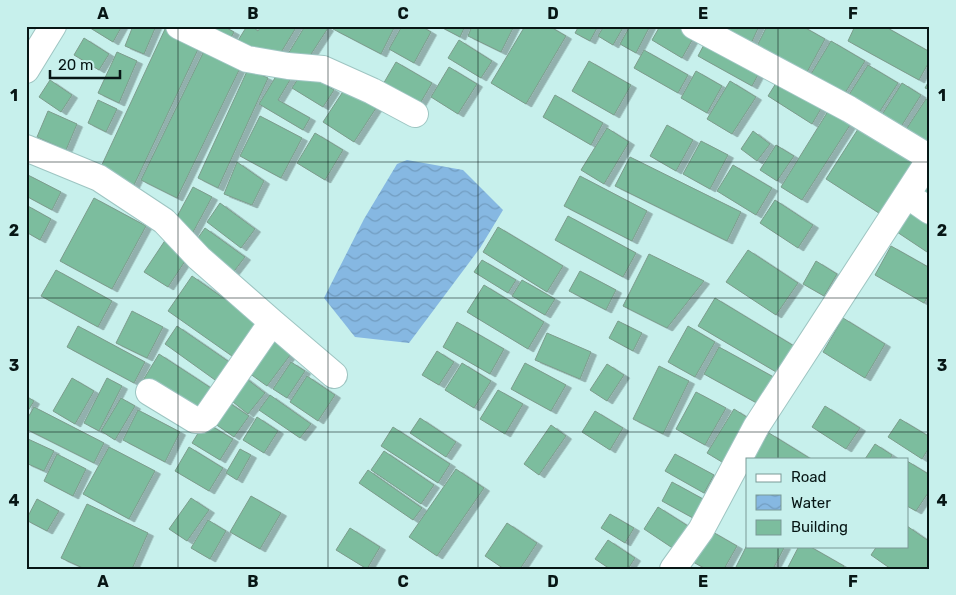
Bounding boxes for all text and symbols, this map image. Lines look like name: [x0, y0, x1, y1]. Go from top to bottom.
text: A: [97, 4, 109, 23]
text: B: [247, 4, 259, 23]
text: C: [397, 4, 409, 23]
text: D: [547, 4, 559, 23]
text: E: [698, 4, 708, 23]
text: F: [848, 4, 858, 23]
scale bar: [50, 48, 120, 80]
text: 20 m: [58, 56, 93, 74]
text: 1: [10, 86, 18, 105]
text: 1: [938, 86, 946, 105]
text: 2: [9, 221, 19, 240]
text: 2: [937, 221, 947, 240]
text: 3: [9, 356, 19, 375]
text: 3: [937, 356, 947, 375]
legend: [746, 458, 908, 548]
text: Road: [791, 468, 827, 486]
text: 4: [9, 491, 20, 510]
text: 4: [937, 491, 948, 510]
text: Water: [791, 494, 831, 512]
text: Building: [791, 518, 848, 536]
text: A: [97, 572, 109, 591]
text: B: [247, 572, 259, 591]
text: C: [397, 572, 409, 591]
text: D: [547, 572, 559, 591]
text: E: [698, 572, 708, 591]
text: F: [848, 572, 858, 591]

